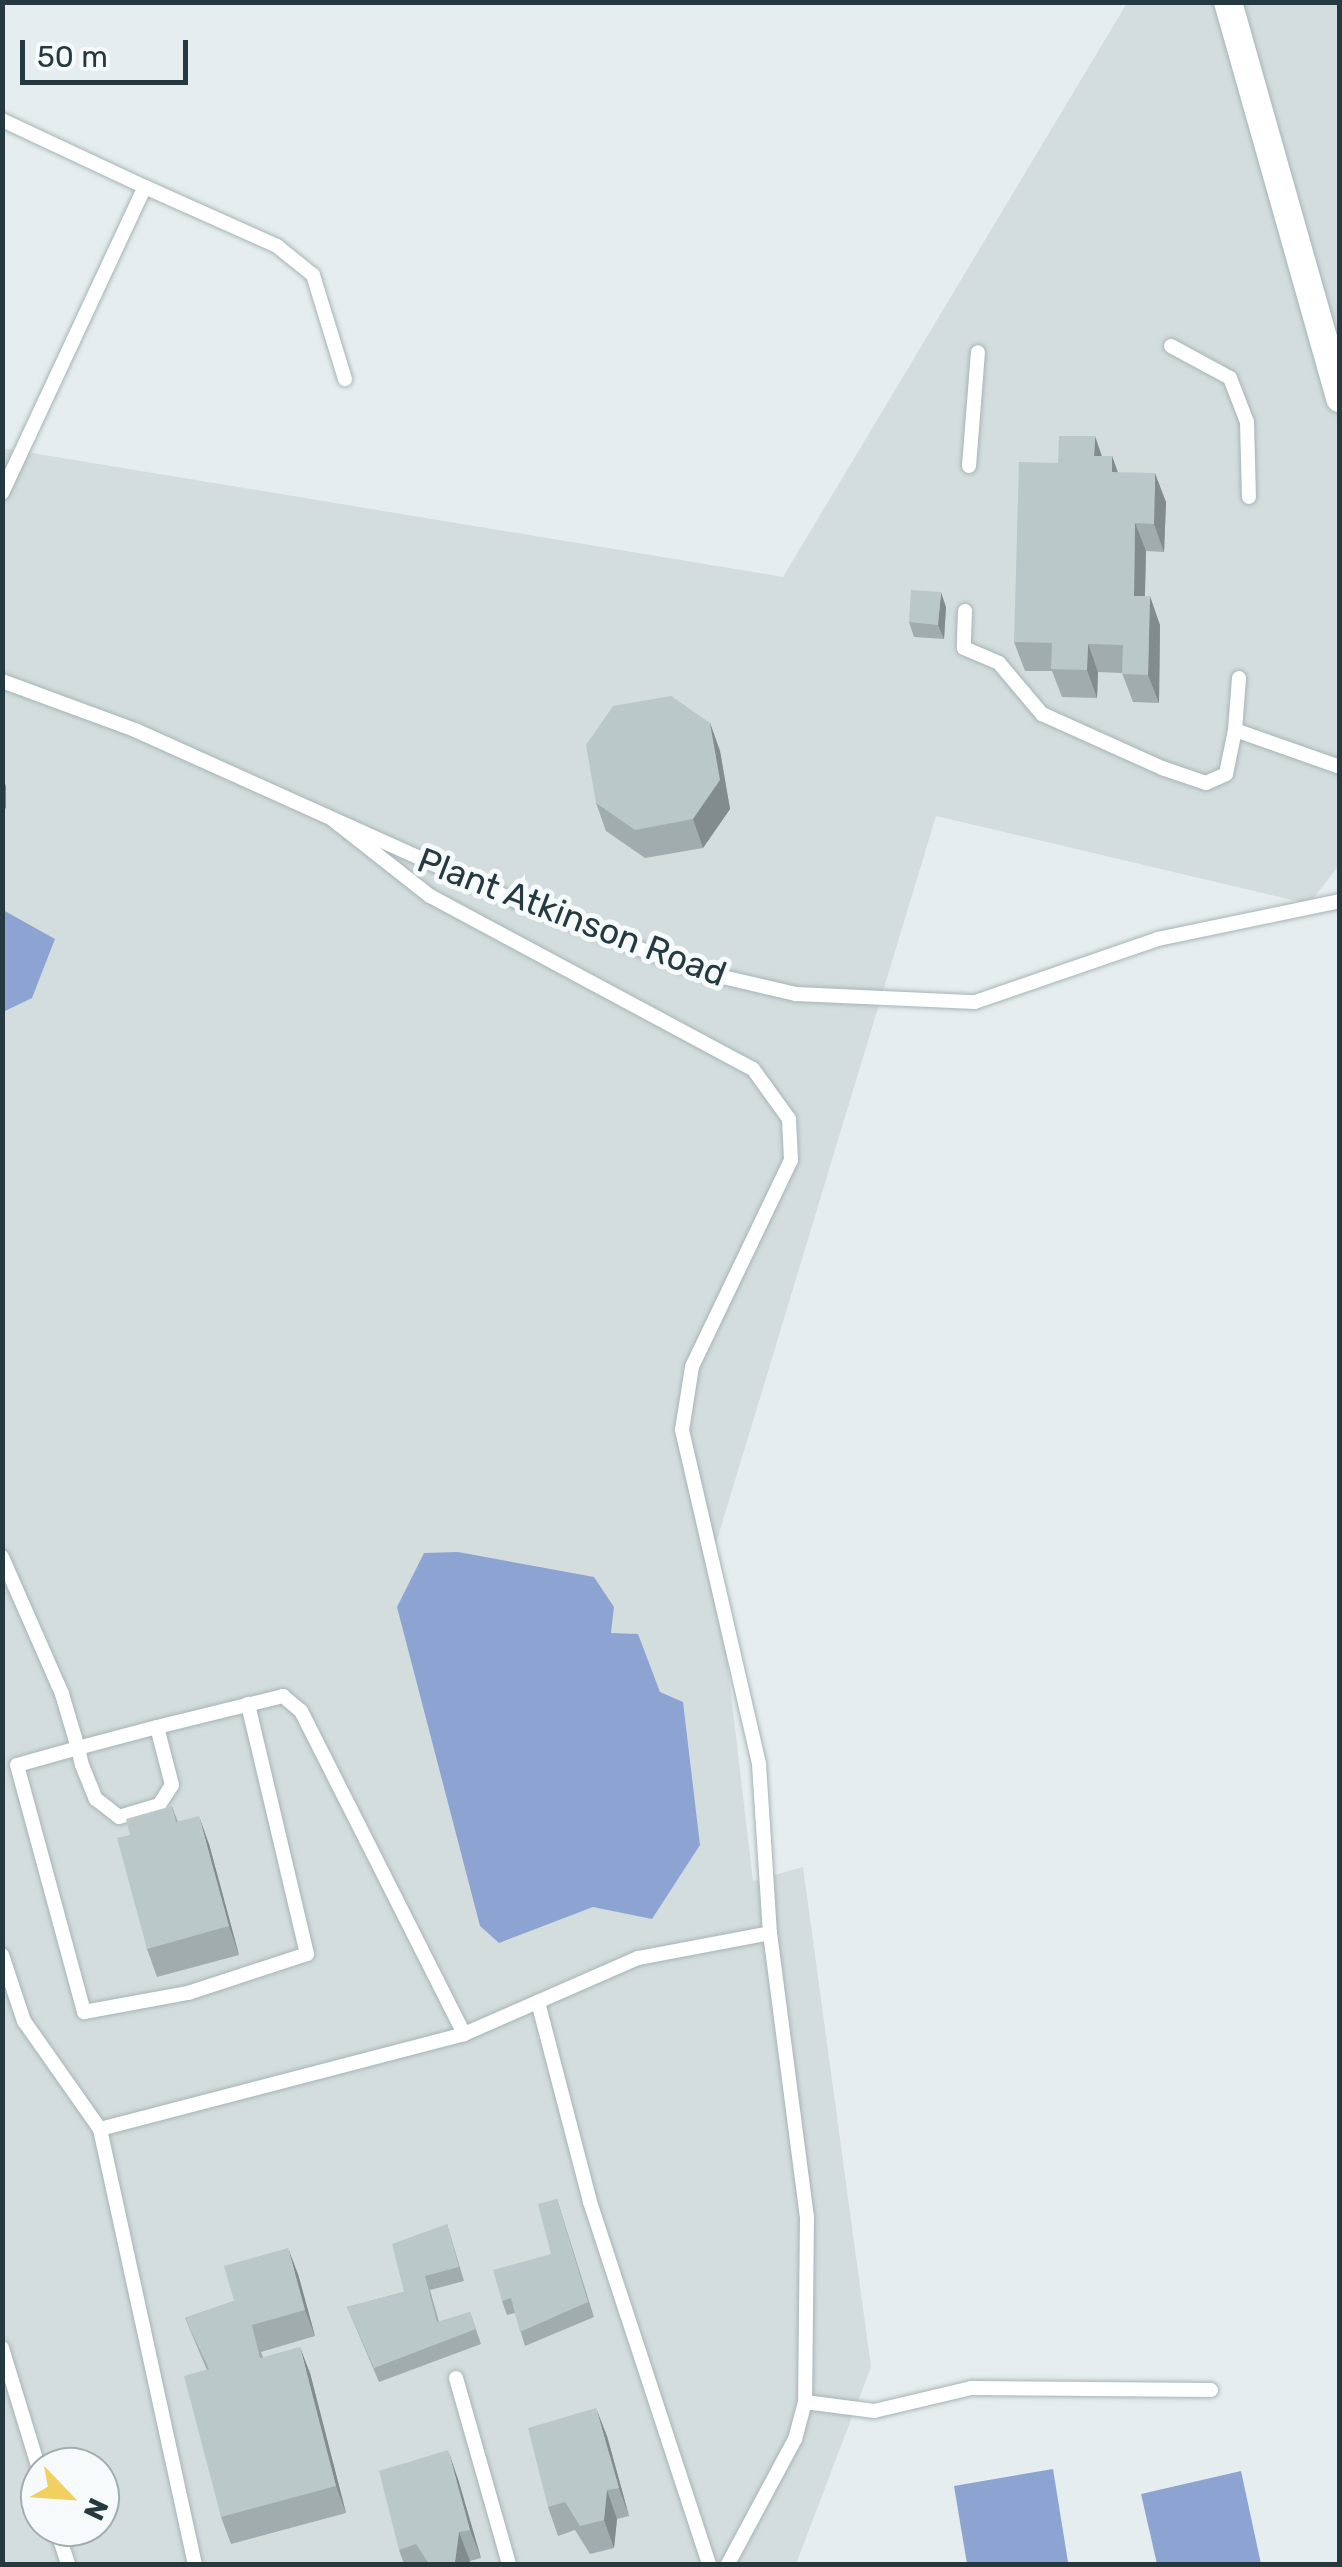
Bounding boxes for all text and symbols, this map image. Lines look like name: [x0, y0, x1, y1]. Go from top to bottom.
scale bar: [25, 20, 192, 82]
text: 50 m: [37, 39, 108, 75]
street label: Plant Atkinson Road: [411, 839, 733, 995]
north arrow: [20, 2447, 120, 2547]
text: N: [77, 2493, 115, 2525]

